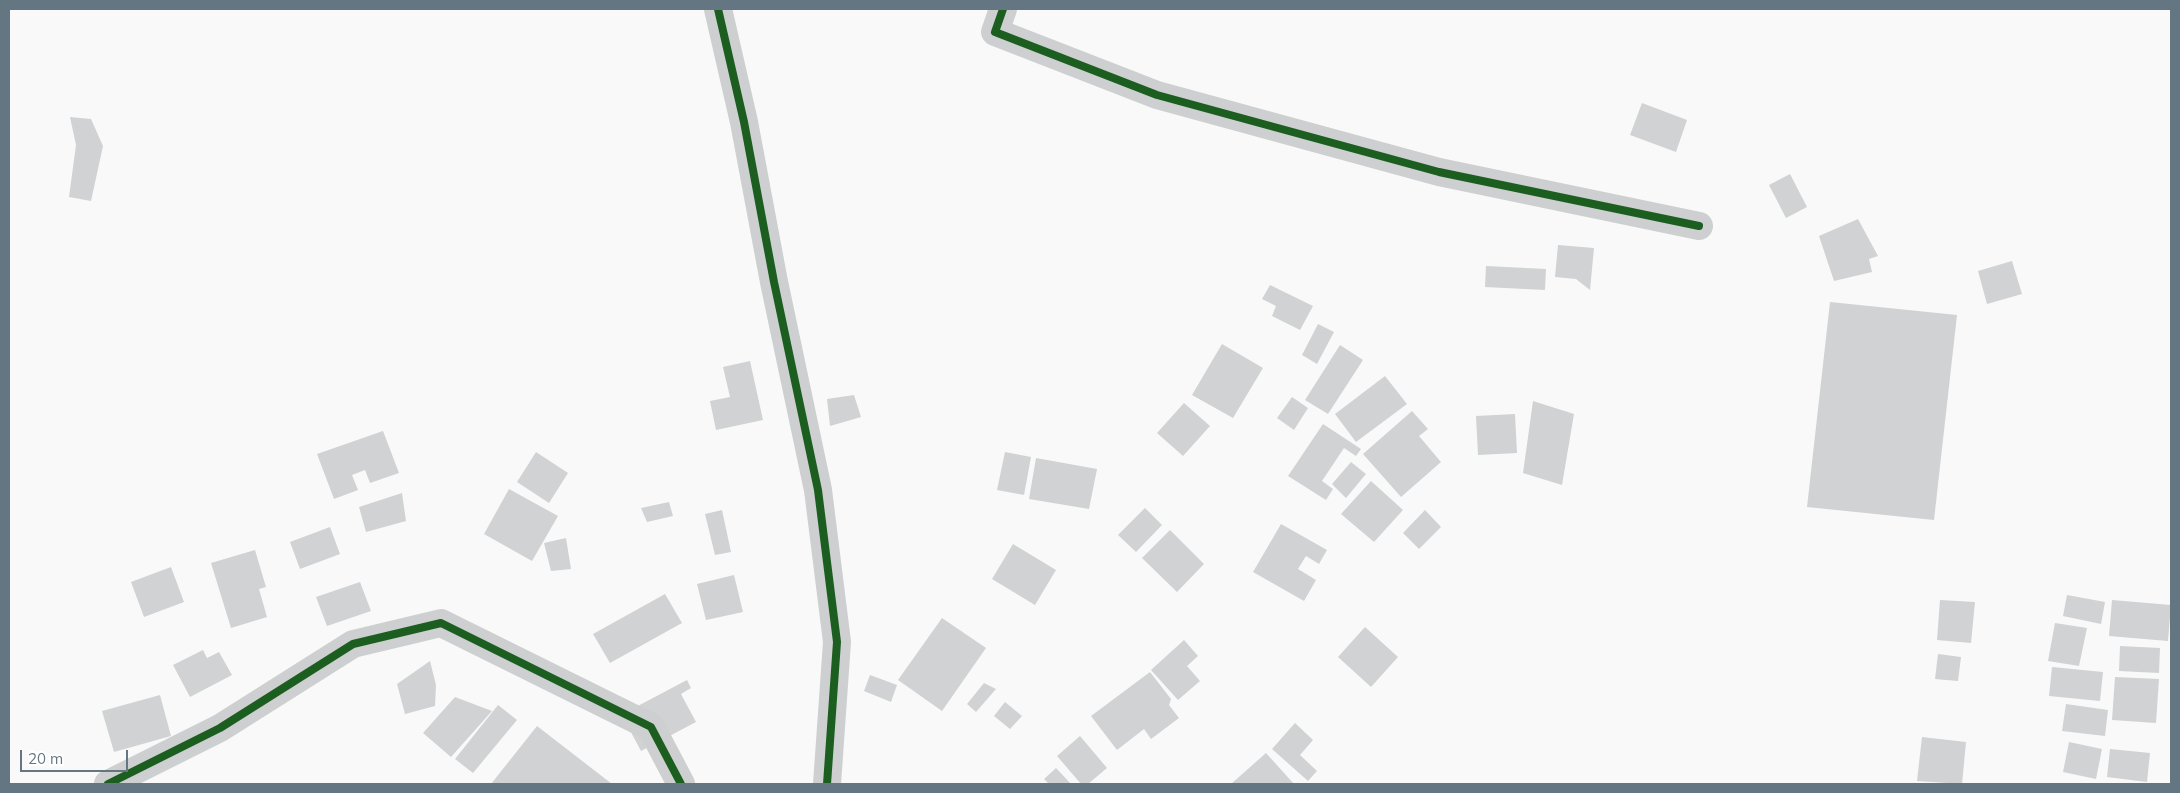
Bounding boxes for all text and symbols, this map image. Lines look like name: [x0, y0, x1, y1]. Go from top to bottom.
scale bar: [22, 740, 130, 772]
text: 20 m: [28, 749, 63, 768]

